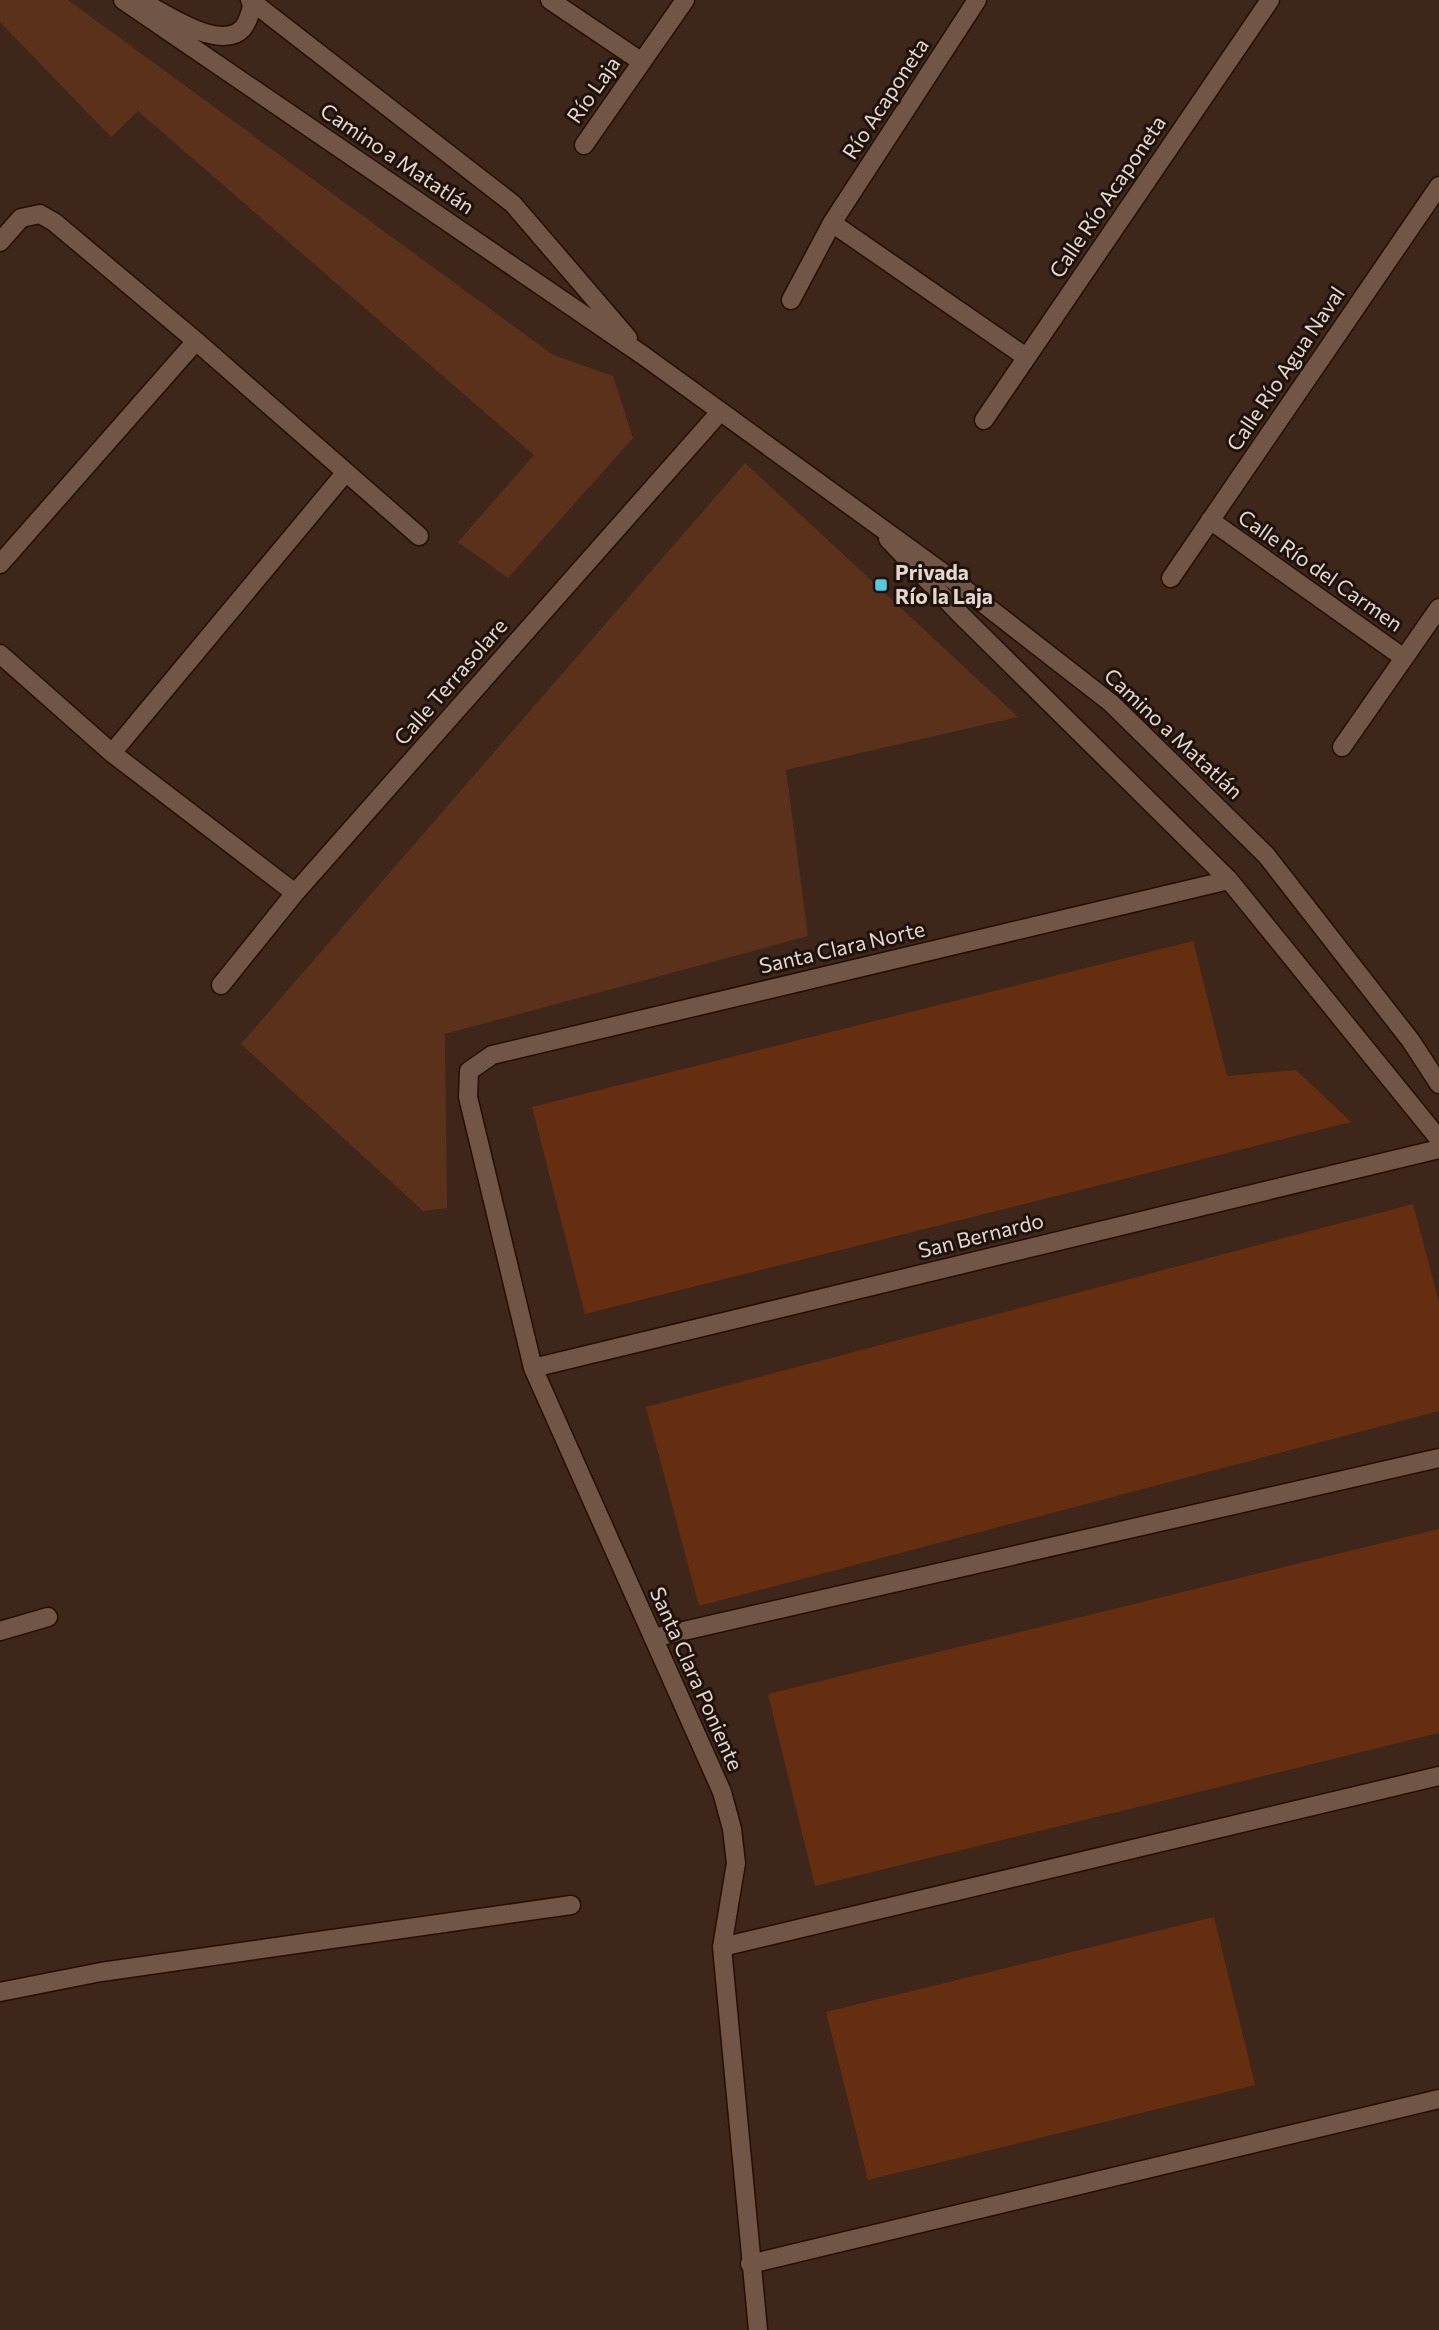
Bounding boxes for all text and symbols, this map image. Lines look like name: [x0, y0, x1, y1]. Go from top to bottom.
street label: Río Acaponeta: [836, 33, 933, 163]
street label: Río Laja: [561, 51, 625, 127]
street label: Camino a Matatlán: [316, 97, 479, 218]
street label: Calle Río Acaponeta: [1043, 110, 1170, 282]
street label: Calle Río Agua Naval: [1220, 281, 1349, 455]
street label: Calle Río del Carmen: [1234, 504, 1408, 636]
place label: Privada Río la Laja: [895, 559, 993, 608]
marker: Privada Río la Laja: [873, 577, 889, 593]
street label: Calle Terrasolare: [388, 613, 512, 749]
street label: Camino a Matatlán: [1100, 662, 1248, 803]
street label: Santa Clara Norte: [756, 915, 927, 978]
street label: San Bernardo: [915, 1207, 1046, 1262]
street label: Santa Clara Poniente: [646, 1583, 749, 1774]

